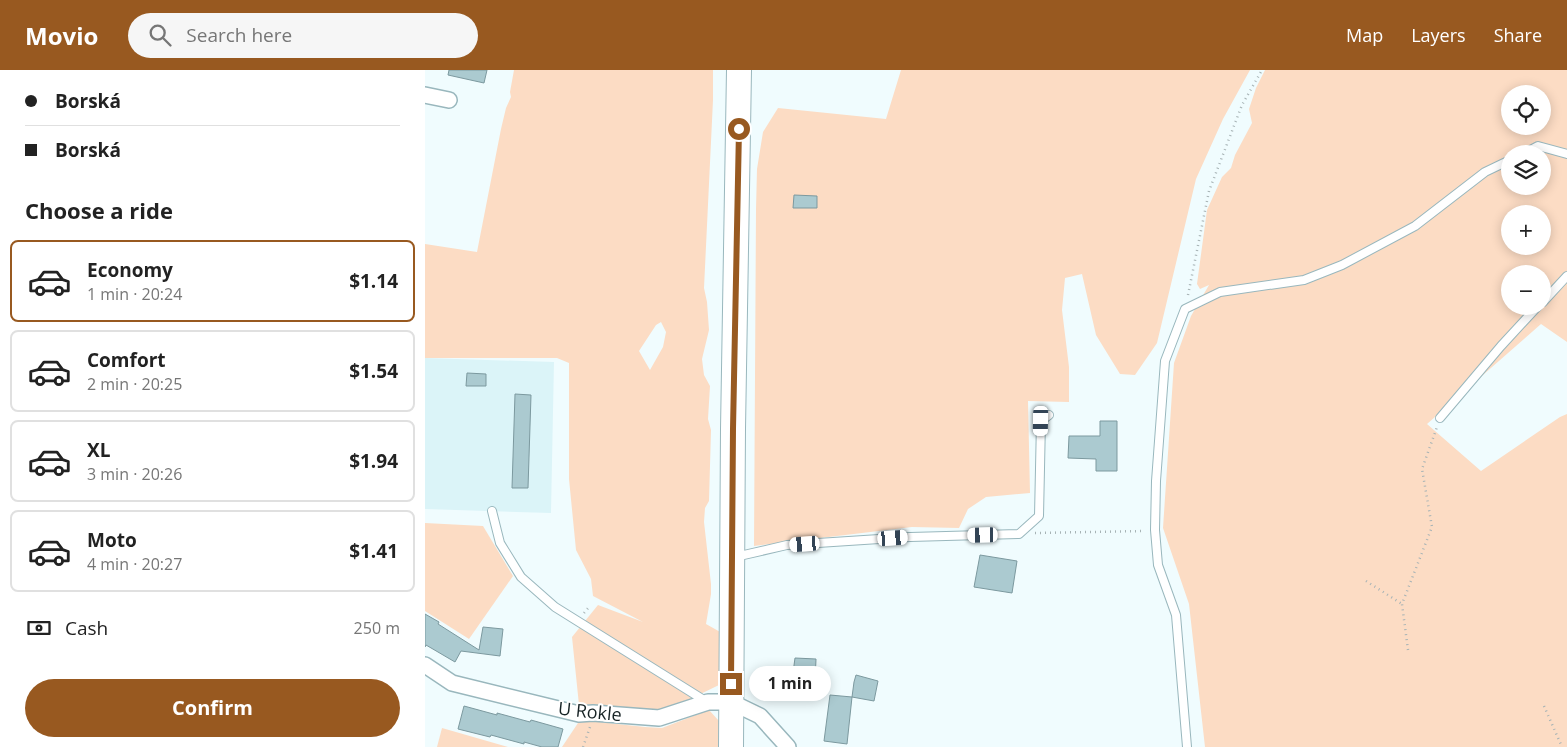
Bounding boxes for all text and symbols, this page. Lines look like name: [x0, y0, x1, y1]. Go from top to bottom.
search box: [128, 13, 478, 58]
text: Movio: [25, 19, 98, 52]
icon: search: [146, 21, 174, 49]
text: Search here: [186, 22, 292, 48]
text: Map: [1346, 23, 1383, 47]
text: Layers: [1411, 23, 1466, 47]
text: Share: [1494, 23, 1542, 47]
map controls: [1501, 85, 1551, 315]
button: locate: [1501, 85, 1551, 135]
text: Borská: [55, 88, 121, 114]
route start: [728, 118, 750, 140]
text: Borská: [55, 137, 121, 163]
button: layers: [1501, 145, 1551, 195]
text: Choose a ride: [25, 195, 173, 225]
button: +: [1501, 205, 1551, 255]
text: Economy: [87, 257, 173, 283]
icon: car: [27, 259, 72, 304]
button: −: [1501, 265, 1551, 315]
text: $1.14: [349, 268, 398, 294]
text: 1 min · 20:24: [87, 283, 182, 305]
text: Comfort: [87, 347, 166, 373]
icon: car: [27, 349, 72, 394]
text: $1.54: [349, 358, 398, 384]
text: 2 min · 20:25: [87, 373, 182, 395]
car: [1033, 406, 1048, 436]
text: XL: [87, 437, 110, 463]
icon: car: [27, 439, 72, 484]
text: $1.94: [349, 448, 398, 474]
text: 3 min · 20:26: [87, 463, 182, 485]
text: Moto: [87, 527, 137, 553]
car: [967, 527, 998, 543]
icon: car: [27, 529, 72, 574]
car: [877, 529, 908, 547]
car: [789, 535, 820, 553]
text: $1.41: [349, 538, 398, 564]
text: 4 min · 20:27: [87, 553, 182, 575]
icon: cash: [25, 614, 53, 642]
text: Cash: [65, 615, 108, 641]
text: 250 m: [354, 617, 400, 639]
callout: 1 min: [749, 666, 831, 702]
text: 1 min: [768, 672, 812, 694]
route end: [720, 673, 742, 695]
button: Confirm: [25, 679, 400, 737]
street label: U Rokle: [557, 696, 623, 726]

